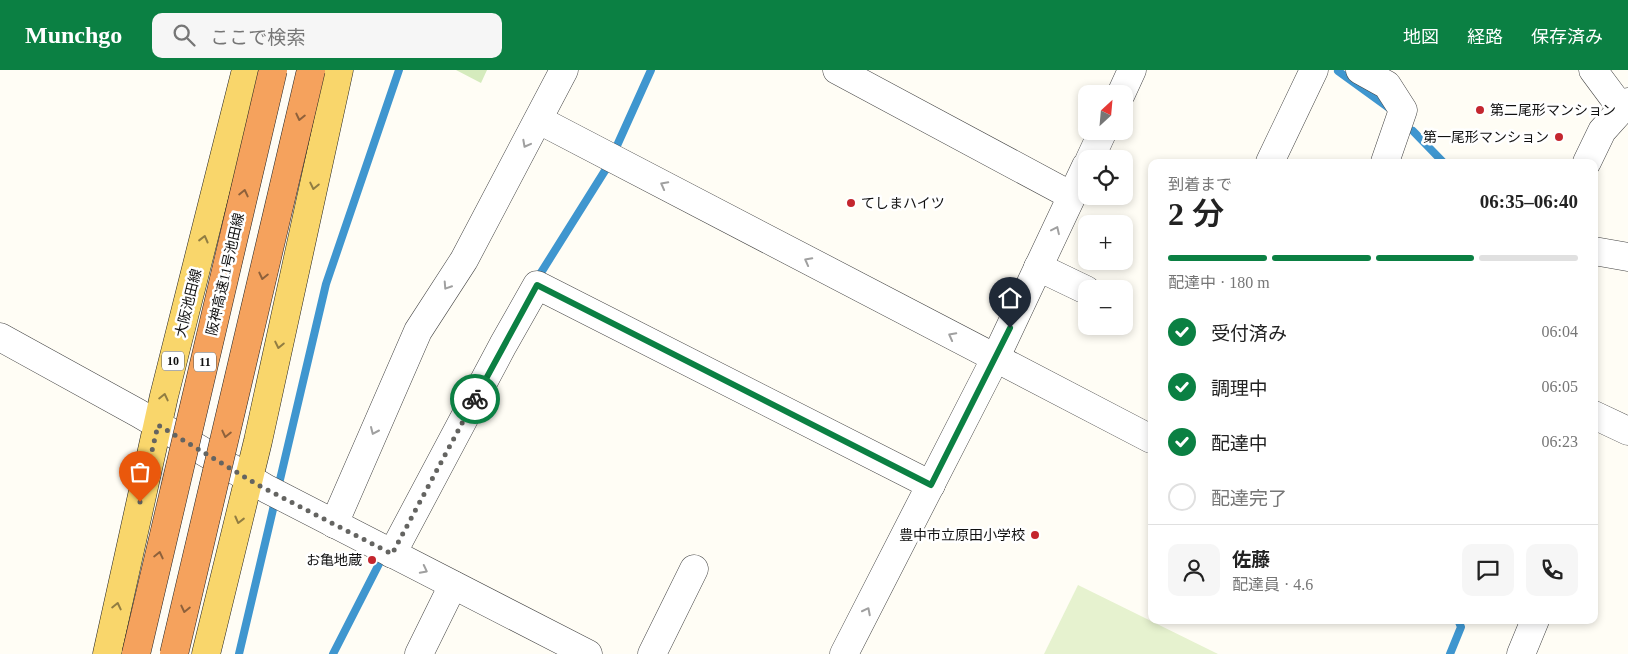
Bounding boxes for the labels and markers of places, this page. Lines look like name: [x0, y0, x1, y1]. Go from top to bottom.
place label: 第二尾形マンション: [1490, 102, 1616, 118]
marker: 第二尾形マンション: [1474, 104, 1486, 116]
place label: 第一尾形マンション: [1423, 129, 1549, 145]
marker: 第一尾形マンション: [1553, 131, 1565, 143]
place label: てしまハイツ: [861, 196, 945, 211]
marker: てしまハイツ: [845, 197, 857, 209]
pin: [989, 277, 1031, 328]
pin: [119, 451, 161, 502]
place label: 豊中市立原田小学校: [899, 528, 1025, 543]
marker: 豊中市立原田小学校: [1029, 529, 1041, 541]
place label: お亀地蔵: [306, 553, 362, 568]
marker: お亀地蔵: [366, 554, 378, 566]

